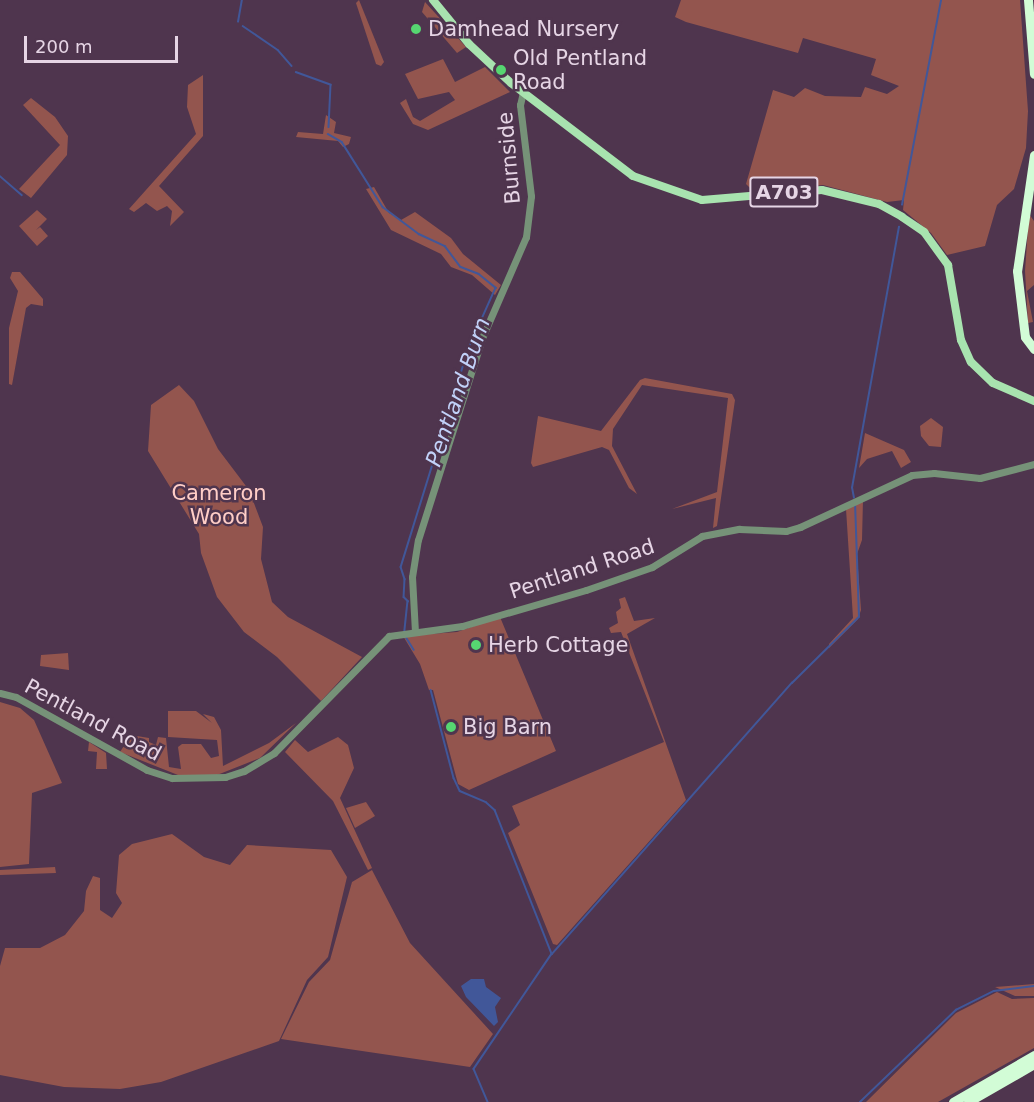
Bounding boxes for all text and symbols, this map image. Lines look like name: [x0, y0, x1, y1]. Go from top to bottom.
place label: Damhead Nursery: [428, 16, 619, 42]
marker: Damhead Nursery: [409, 22, 423, 36]
scale bar: [27, 24, 182, 62]
text: 200 m: [35, 36, 93, 57]
place label: Old Pentland Road: [513, 45, 647, 95]
marker: Old Pentland Road: [494, 63, 508, 77]
street label: Burnside: [492, 111, 526, 205]
road number: A703: [748, 175, 820, 209]
water label: Pentland Burn: [420, 314, 496, 470]
park label: Cameron Wood: [171, 480, 267, 530]
street label: Pentland Road: [506, 534, 658, 604]
place label: Herb Cottage: [488, 632, 628, 658]
marker: Herb Cottage: [469, 638, 483, 652]
street label: Pentland Road: [20, 673, 166, 767]
place label: Big Barn: [463, 714, 552, 740]
marker: Big Barn: [444, 720, 458, 734]

